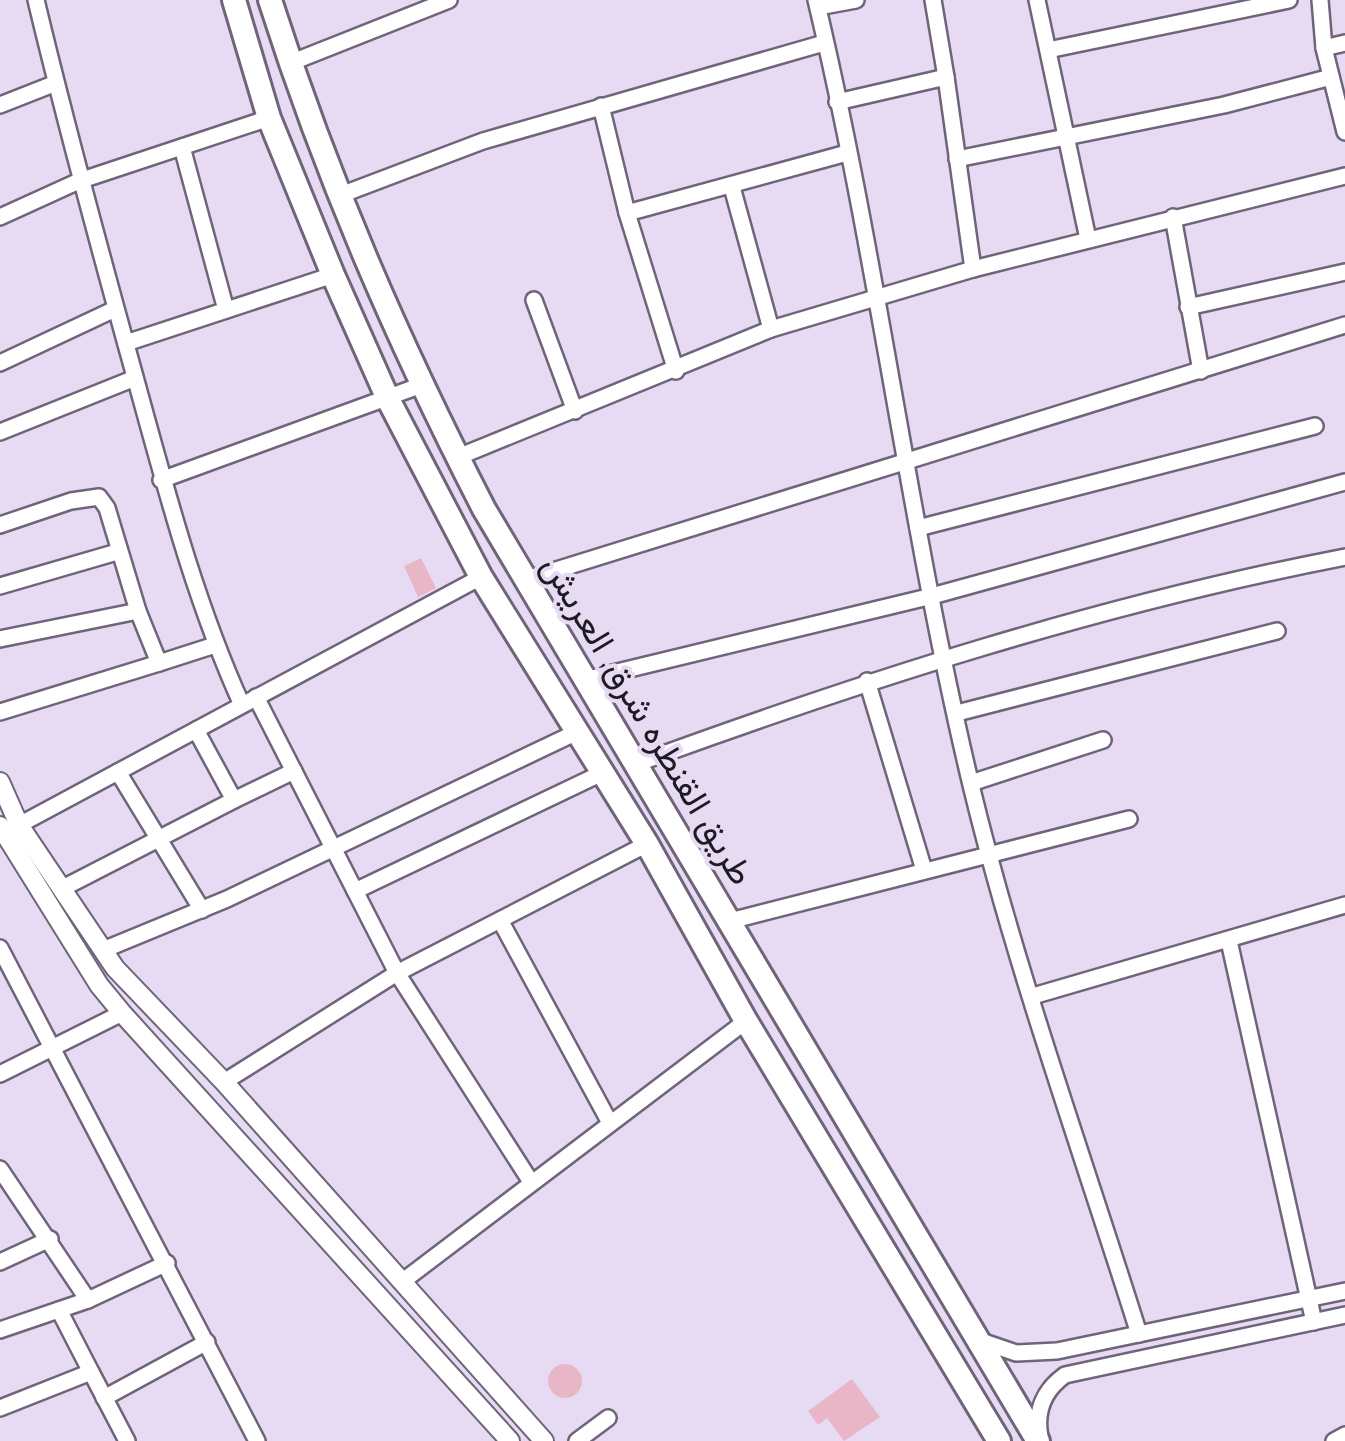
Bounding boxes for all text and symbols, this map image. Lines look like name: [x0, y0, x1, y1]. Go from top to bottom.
street label: طريق القنطره شرق, العريش: [532, 548, 763, 893]

